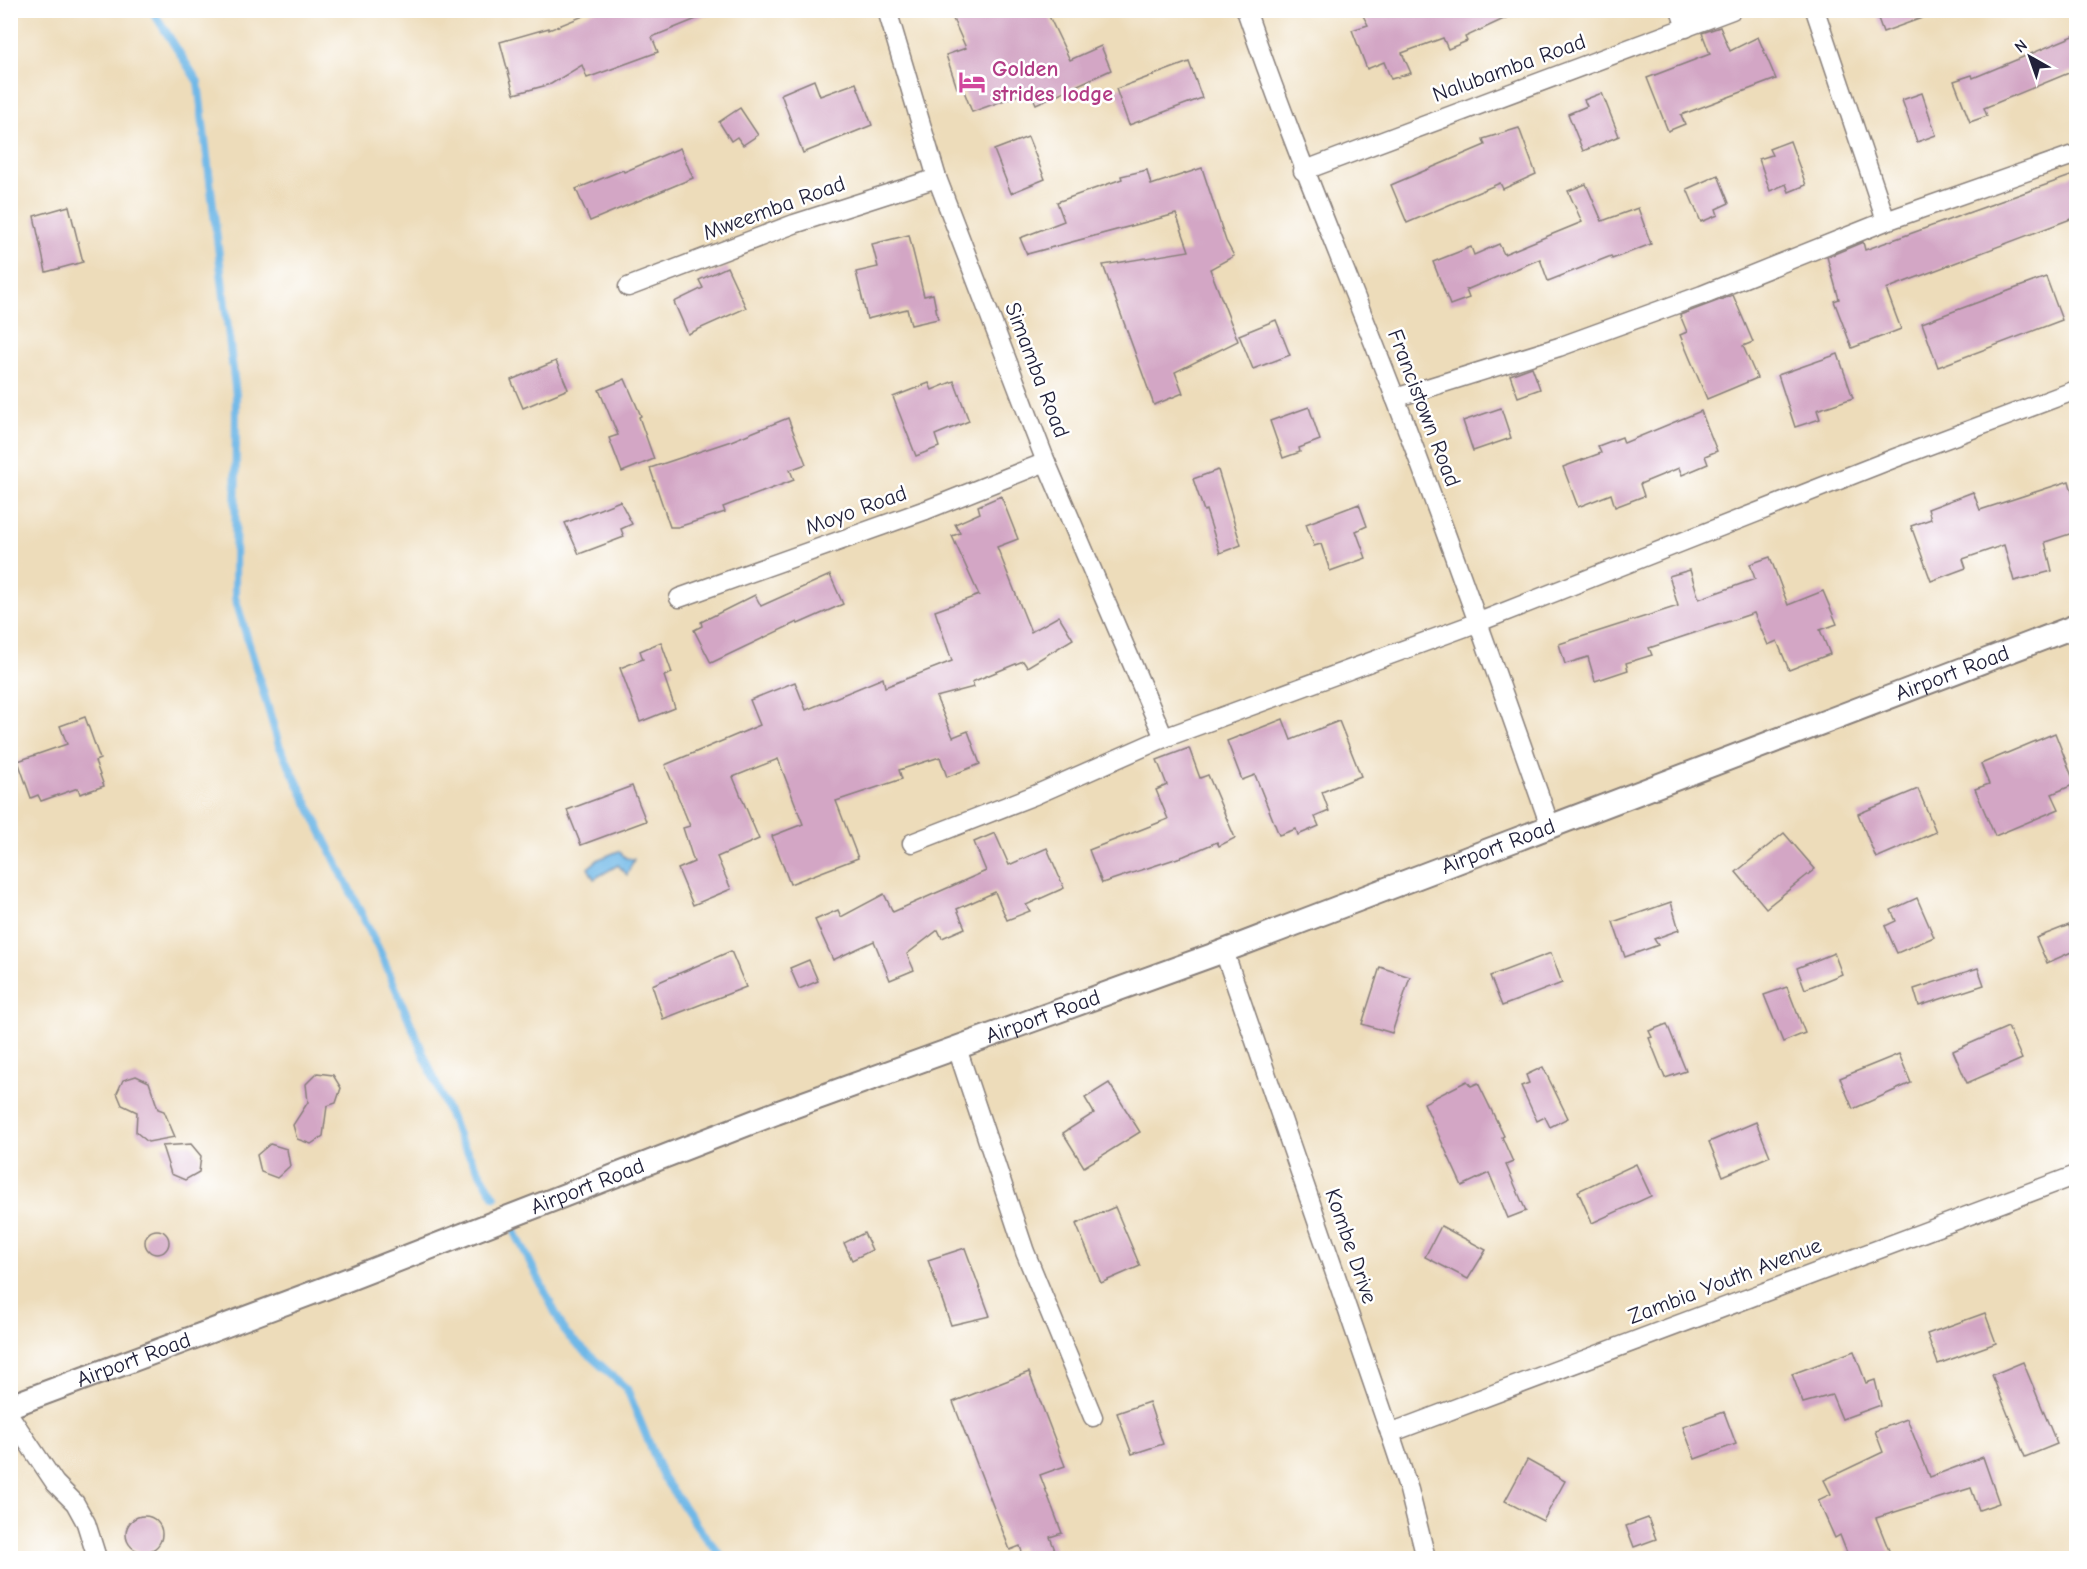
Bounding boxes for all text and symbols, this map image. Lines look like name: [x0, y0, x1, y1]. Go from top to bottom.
north arrow: [2000, 27, 2060, 87]
street label: Nalubamba Road: [1429, 28, 1589, 108]
text: N: [2011, 36, 2031, 57]
place label: Golden strides lodge: [992, 56, 1113, 107]
hotel icon: Golden strides lodge: [957, 67, 987, 97]
street label: Mweemba Road: [699, 170, 849, 246]
street label: Simamba Road: [999, 299, 1075, 441]
street label: Francistown Road: [1382, 326, 1466, 490]
street label: Moyo Road: [802, 480, 910, 540]
street label: Airport Road: [1892, 640, 2013, 707]
street label: Airport Road: [1438, 813, 1559, 880]
street label: Airport Road: [982, 984, 1104, 1049]
street label: Airport Road: [527, 1152, 648, 1220]
street label: Kombe Drive: [1319, 1185, 1383, 1307]
street label: Zambia Youth Avenue: [1625, 1232, 1825, 1330]
street label: Airport Road: [73, 1327, 194, 1393]

